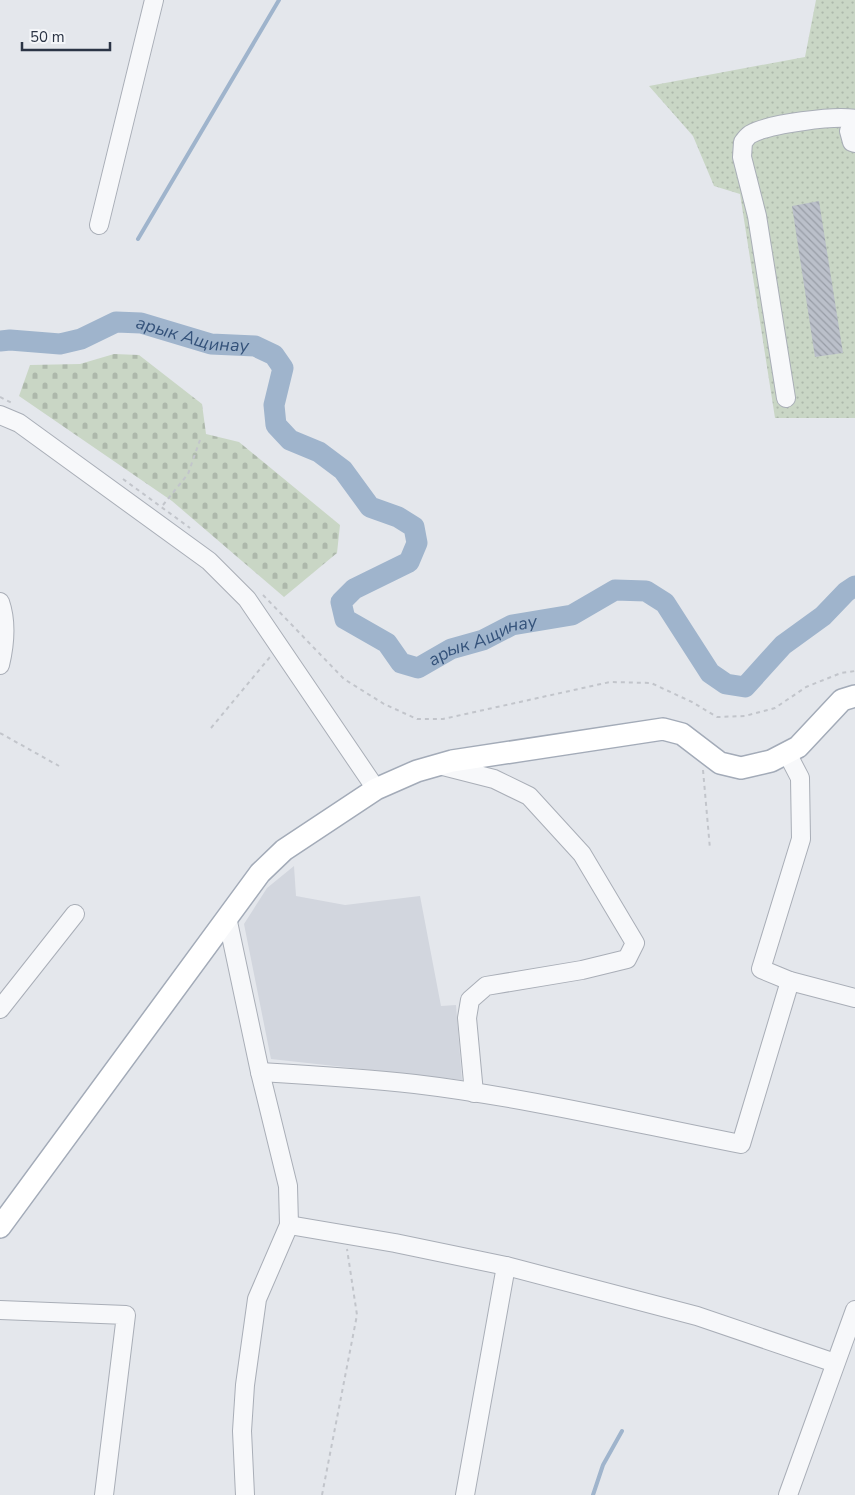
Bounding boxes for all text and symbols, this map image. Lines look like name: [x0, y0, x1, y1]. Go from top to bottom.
scale bar: [22, 20, 110, 52]
text: 50 m: [30, 27, 65, 47]
water label: арык Ащинау: [133, 310, 250, 358]
water label: арык Ащинау: [424, 609, 539, 672]

